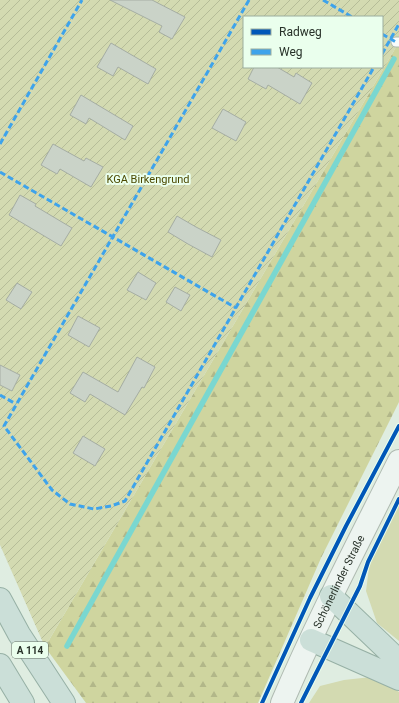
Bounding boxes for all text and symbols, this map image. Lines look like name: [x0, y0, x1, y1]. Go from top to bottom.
legend: [243, 16, 383, 68]
text: Radweg: [279, 25, 322, 39]
text: Weg: [279, 45, 303, 59]
park label: KGA Birkengrund: [106, 173, 190, 186]
street label: Schönerlinder Straße: [311, 533, 368, 631]
road number: A 114: [12, 642, 48, 658]

